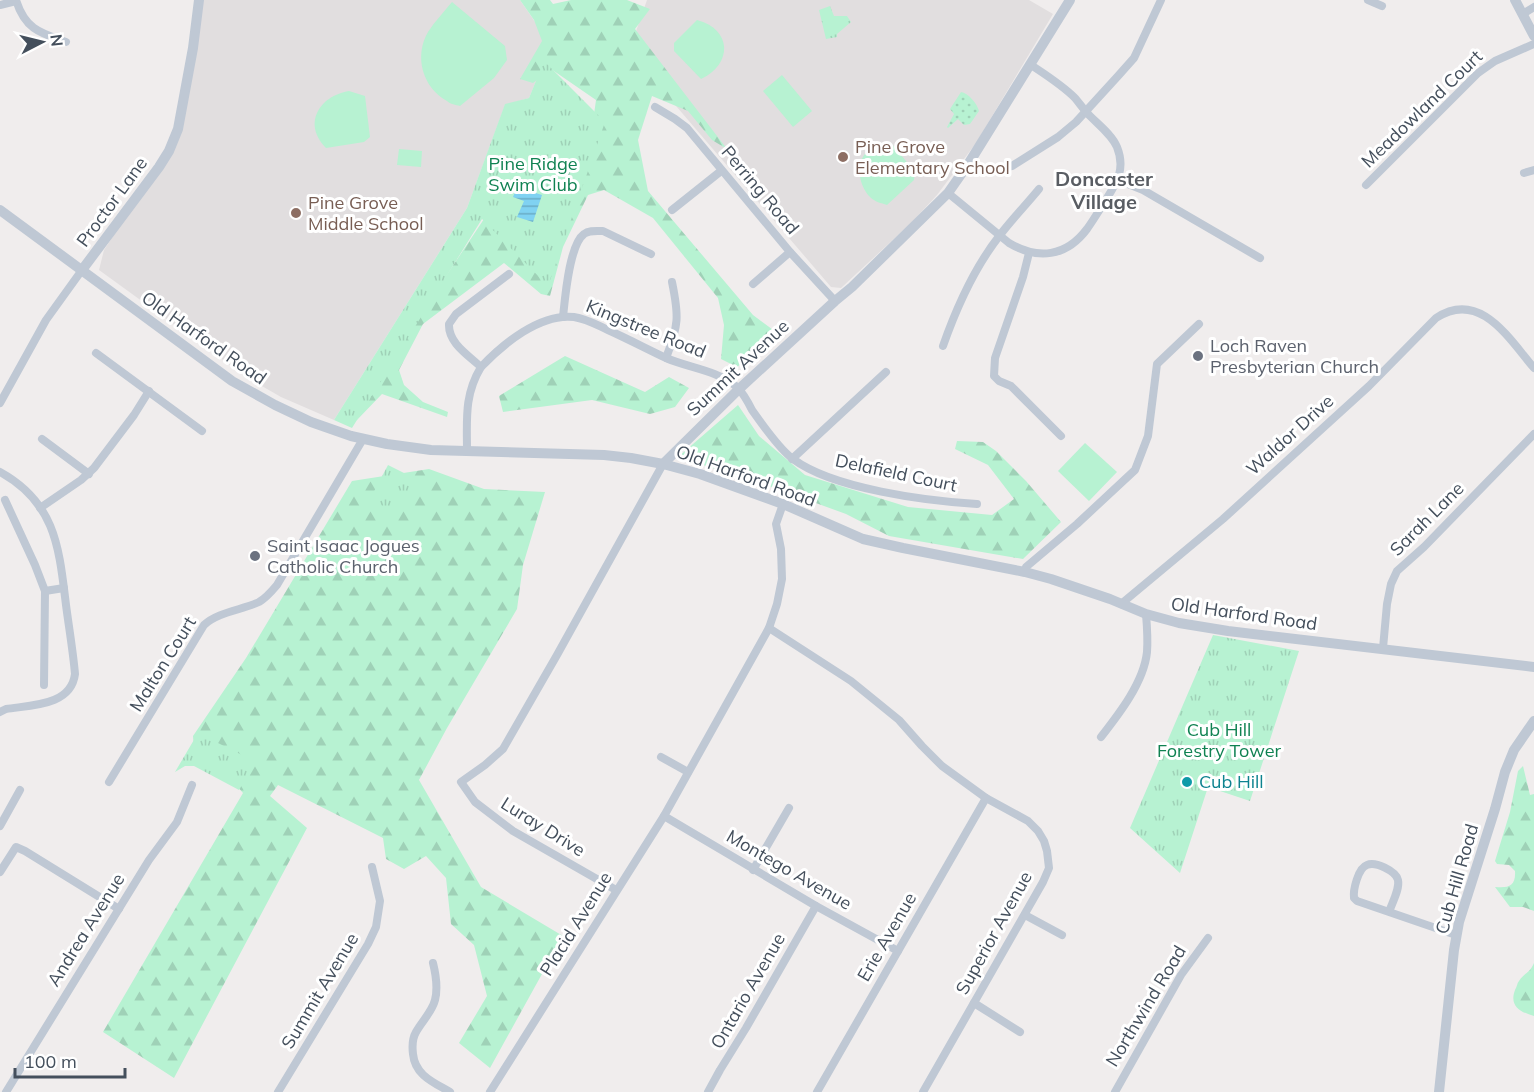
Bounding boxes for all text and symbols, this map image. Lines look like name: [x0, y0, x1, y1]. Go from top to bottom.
north arrow: [12, 12, 72, 72]
text: N: [46, 33, 68, 47]
street label: Meadowland Court: [1356, 45, 1487, 172]
place label: Pine Grove Elementary School: [855, 135, 1010, 179]
street label: Perring Road: [717, 141, 804, 239]
marker: Pine Grove Elementary School: [836, 150, 850, 164]
street label: Proctor Lane: [71, 152, 152, 251]
park label: Pine Ridge Swim Club: [488, 152, 578, 196]
district label: Doncaster Village: [1055, 166, 1153, 214]
place label: Pine Grove Middle School: [308, 191, 424, 235]
marker: Pine Grove Middle School: [289, 206, 303, 220]
street label: Old Harford Road: [137, 286, 271, 389]
street label: Kingstree Road: [583, 294, 709, 363]
street label: Summit Avenue: [682, 314, 793, 421]
place label: Loch Raven Presbyterian Church: [1210, 334, 1379, 378]
marker: Loch Raven Presbyterian Church: [1191, 349, 1205, 363]
street label: Waldor Drive: [1241, 389, 1338, 480]
street label: Old Harford Road: [673, 440, 819, 512]
street label: Delafield Court: [833, 448, 959, 497]
street label: Sarah Lane: [1385, 477, 1469, 561]
place label: Saint Isaac Jogues Catholic Church: [267, 534, 420, 578]
marker: Saint Isaac Jogues Catholic Church: [248, 549, 262, 563]
street label: Old Harford Road: [1169, 592, 1319, 635]
street label: Malton Court: [124, 612, 201, 716]
park label: Cub Hill Forestry Tower: [1157, 718, 1282, 762]
place label: Cub Hill: [1199, 770, 1264, 793]
marker: Cub Hill: [1180, 775, 1194, 789]
street label: Luray Drive: [497, 792, 590, 861]
street label: Cub Hill Road: [1430, 821, 1483, 937]
street label: Montego Avenue: [723, 824, 856, 915]
street label: Superior Avenue: [950, 867, 1037, 998]
street label: Placid Avenue: [535, 868, 617, 980]
street label: Andrea Avenue: [42, 869, 130, 991]
street label: Erie Avenue: [852, 888, 921, 985]
street label: Summit Avenue: [276, 929, 363, 1053]
street label: Ontario Avenue: [705, 929, 790, 1053]
street label: Northwind Road: [1100, 941, 1191, 1071]
scale bar: [15, 1041, 124, 1079]
text: 100 m: [24, 1050, 77, 1073]

